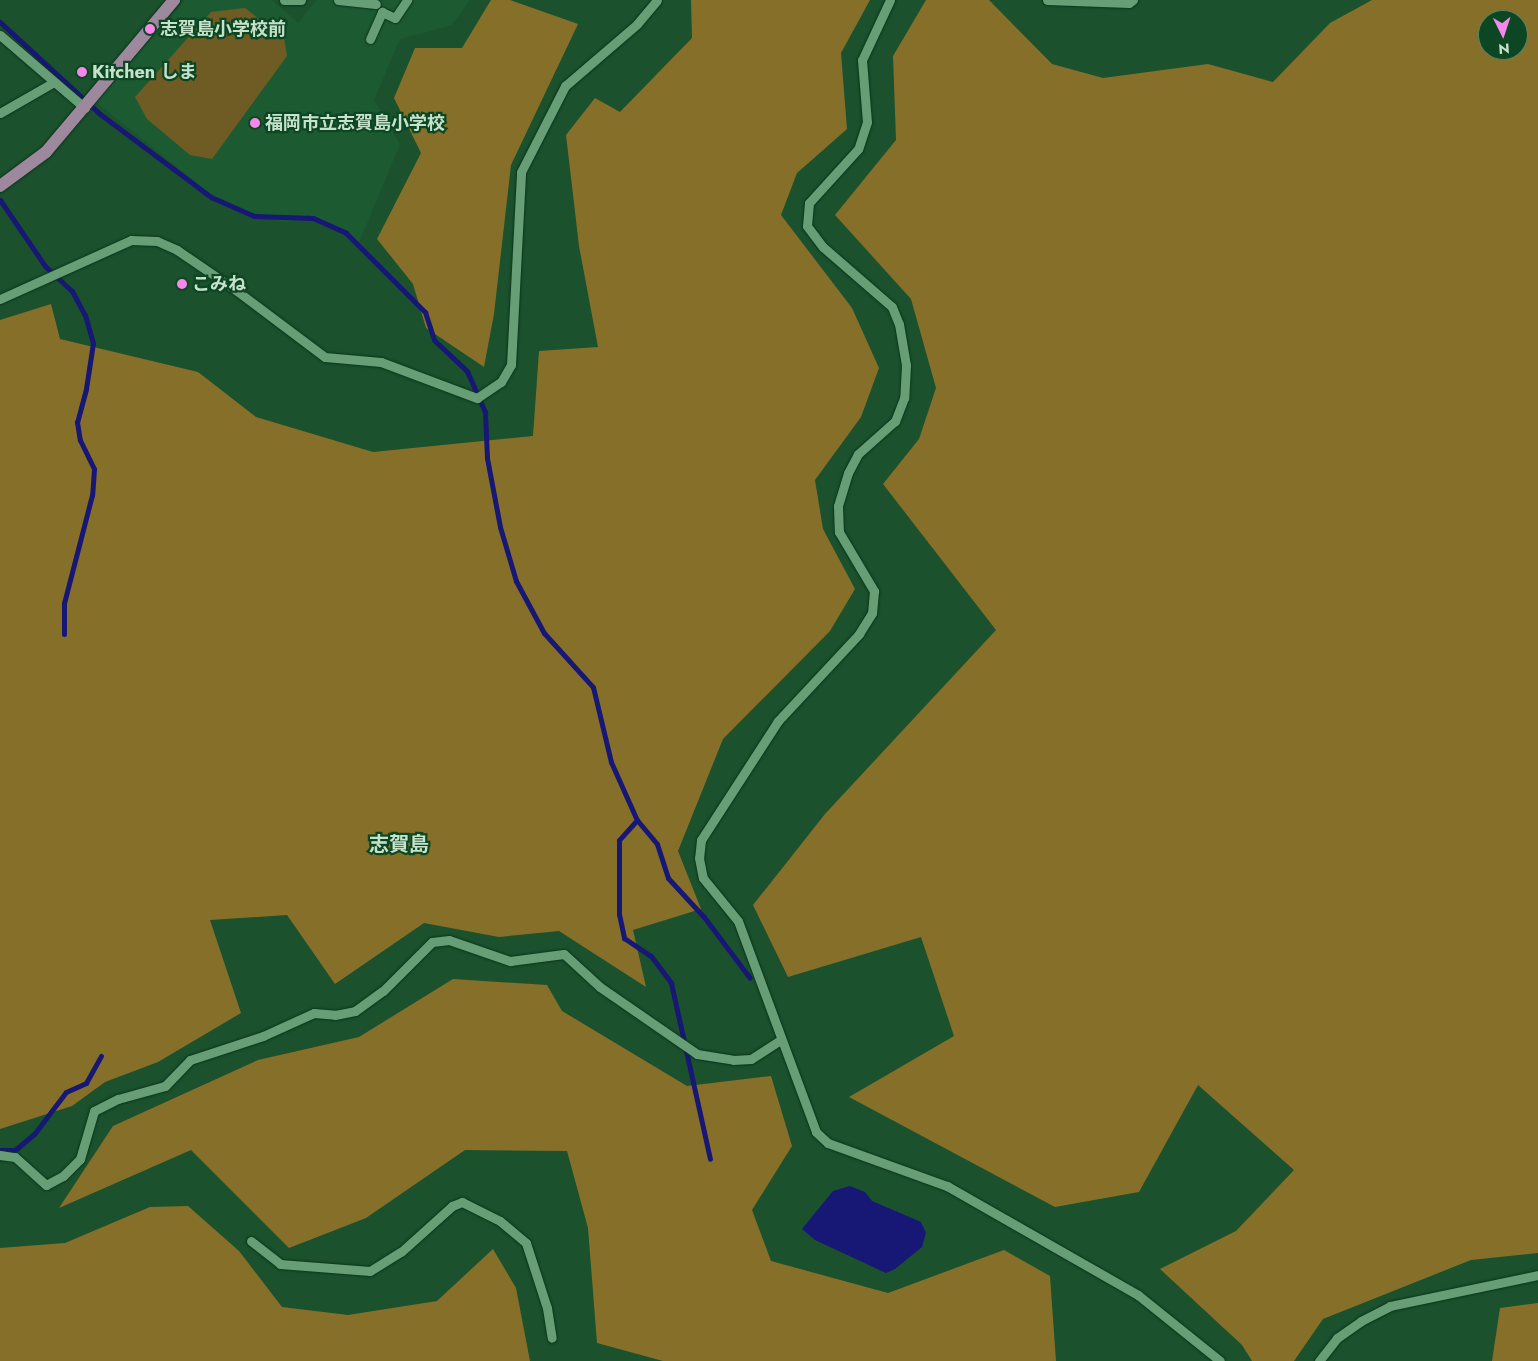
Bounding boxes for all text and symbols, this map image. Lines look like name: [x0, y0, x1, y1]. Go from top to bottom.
north arrow: [1478, 10, 1528, 60]
place label: 志賀島小学校前: [160, 18, 286, 40]
marker: 志賀島小学校前: [144, 23, 156, 35]
text: N: [1498, 39, 1510, 59]
place label: Kitchen しま: [92, 61, 196, 83]
marker: Kitchen しま: [76, 66, 88, 78]
place label: 福岡市立志賀島小学校: [265, 112, 445, 134]
marker: 福岡市立志賀島小学校: [249, 117, 261, 129]
place label: こみね: [192, 273, 246, 295]
marker: こみね: [176, 278, 188, 290]
district label: 志賀島: [369, 832, 429, 856]

